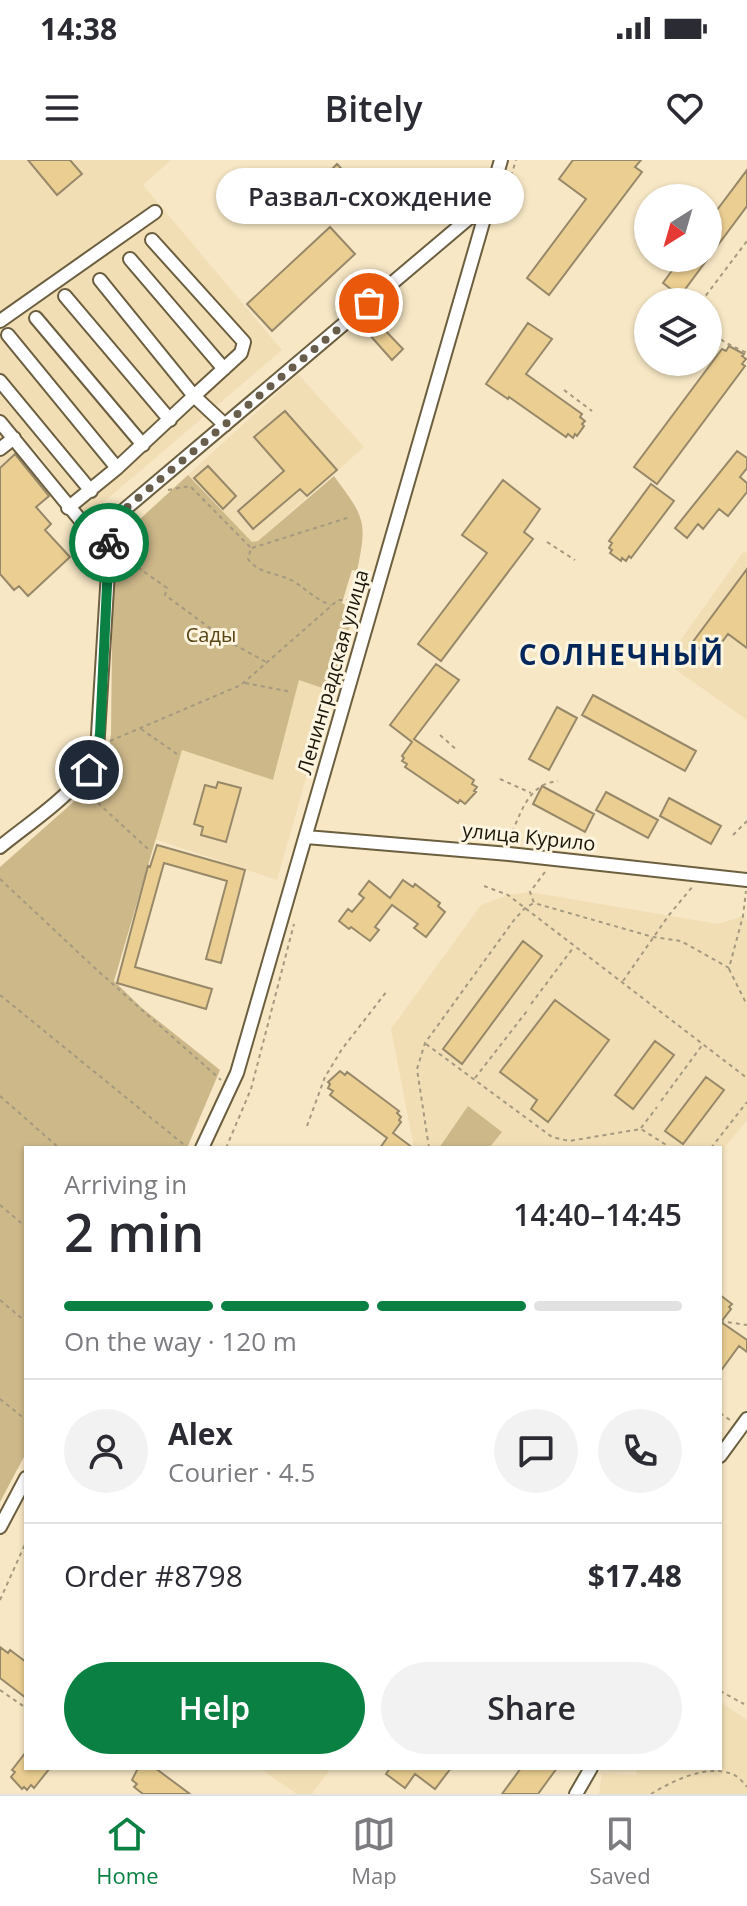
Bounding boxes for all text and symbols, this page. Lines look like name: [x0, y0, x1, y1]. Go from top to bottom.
text: 14:38: [40, 8, 117, 49]
text: Bitely: [324, 84, 423, 133]
icon: menu: [40, 86, 84, 130]
icon: heart: [663, 86, 707, 130]
callout: Развал-схождение: [215, 167, 523, 223]
text: Развал-схождение: [248, 178, 492, 214]
north arrow: [634, 184, 722, 272]
map controls: [634, 184, 722, 376]
pin: [335, 269, 403, 337]
icon: bag: [347, 281, 391, 325]
button: layers: [634, 288, 722, 376]
courier: [69, 503, 149, 583]
icon: bike: [87, 521, 131, 565]
street label: Ленинградская улица: [290, 566, 375, 777]
park label: Сады: [186, 621, 236, 648]
district label: СОЛНЕЧНЫЙ: [519, 635, 725, 673]
pin: [55, 736, 123, 804]
icon: home: [67, 748, 111, 792]
street label: улица Курило: [461, 816, 597, 857]
text: Arriving in: [64, 1166, 187, 1202]
text: 14:40–14:45: [513, 1194, 682, 1235]
text: 2 min: [64, 1196, 204, 1267]
text: On the way · 120 m: [64, 1323, 297, 1359]
button: person: [64, 1409, 148, 1493]
button: chat: [494, 1409, 578, 1493]
button: phone: [598, 1409, 682, 1493]
text: Alex: [168, 1413, 233, 1454]
text: Courier · 4.5: [168, 1454, 315, 1490]
text: Order #8798: [64, 1555, 243, 1596]
text: $17.48: [588, 1555, 682, 1596]
button: Help: [64, 1662, 365, 1754]
button: Share: [381, 1662, 682, 1754]
tab: Home: [96, 1812, 159, 1890]
tab: Map: [351, 1812, 397, 1890]
tab: Saved: [590, 1812, 651, 1890]

